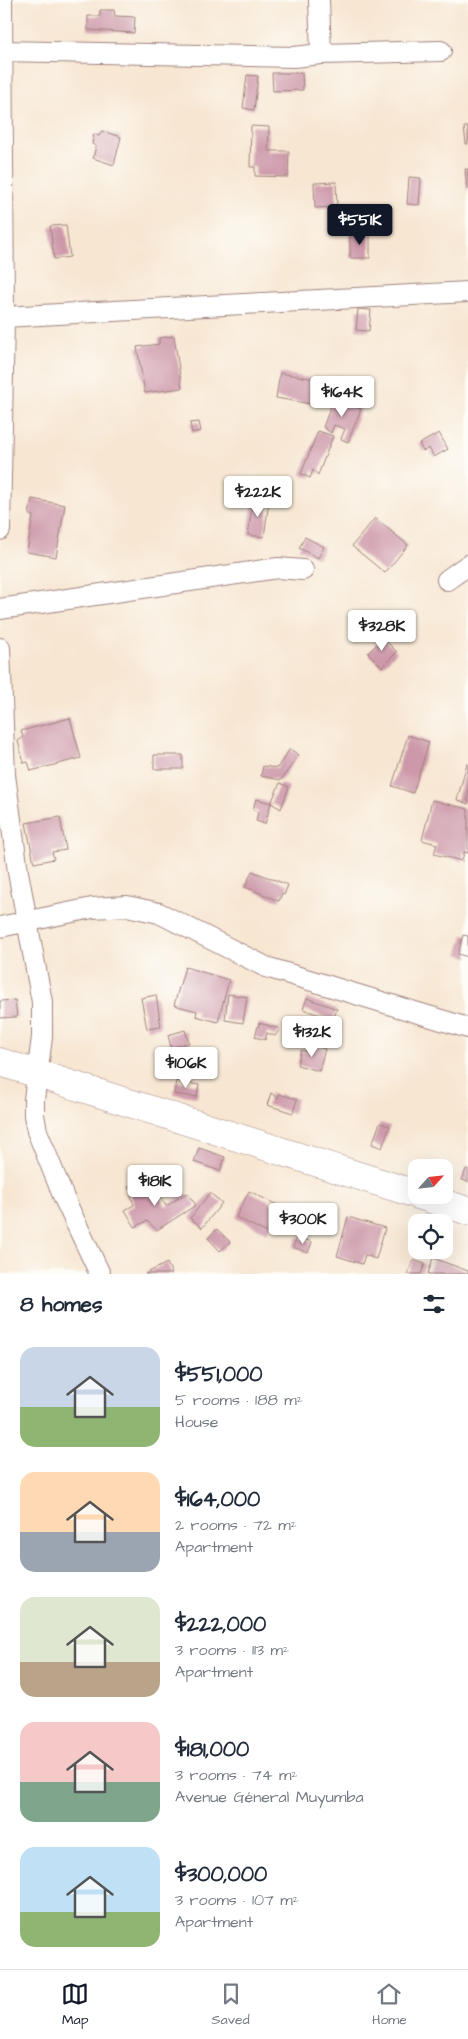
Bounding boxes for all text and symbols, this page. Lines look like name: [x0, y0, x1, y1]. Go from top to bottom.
pin: $551K: [325, 204, 395, 246]
text: $551K: [338, 209, 382, 231]
pin: $164K: [307, 376, 377, 418]
text: $164K: [321, 381, 363, 403]
pin: $222K: [223, 476, 293, 518]
text: $222K: [235, 481, 281, 503]
pin: $328K: [347, 610, 417, 652]
text: $328K: [359, 615, 405, 637]
pin: $132K: [277, 1016, 347, 1058]
text: $132K: [293, 1021, 331, 1043]
pin: $106K: [151, 1046, 221, 1089]
text: $106K: [166, 1052, 206, 1074]
north arrow: [408, 1159, 452, 1204]
map controls: [408, 1159, 453, 1259]
pin: $181K: [120, 1164, 190, 1207]
text: $181K: [138, 1170, 172, 1192]
pin: $300K: [268, 1202, 338, 1245]
text: $300K: [280, 1208, 326, 1230]
button: locate: [408, 1214, 453, 1259]
text: 8 homes: [20, 1290, 102, 1319]
icon: filters: [420, 1290, 448, 1318]
text: $551,000: [175, 1360, 263, 1389]
icon: home: [60, 1367, 120, 1427]
text: 5 rooms · 188 m²: [175, 1389, 303, 1411]
text: House: [175, 1411, 219, 1433]
text: $164,000: [175, 1485, 260, 1514]
icon: home: [60, 1492, 120, 1552]
text: 2 rooms · 72 m²: [175, 1514, 297, 1536]
text: Apartment: [175, 1536, 253, 1558]
text: $222,000: [175, 1610, 266, 1639]
icon: home: [60, 1617, 120, 1677]
text: 3 rooms · 113 m²: [175, 1639, 289, 1661]
text: Apartment: [175, 1661, 253, 1683]
text: $181,000: [175, 1735, 249, 1764]
icon: home: [60, 1742, 120, 1802]
text: 3 rooms · 74 m²: [175, 1764, 298, 1786]
text: Avenue Géneral Muyumba: [175, 1786, 364, 1808]
text: $300,000: [175, 1860, 267, 1889]
icon: home: [60, 1867, 120, 1927]
text: 3 rooms · 107 m²: [175, 1889, 299, 1911]
text: Apartment: [175, 1911, 253, 1933]
tab: Map: [61, 1980, 89, 2030]
tab: Saved: [212, 1980, 250, 2030]
tab: Home: [372, 1980, 407, 2030]

